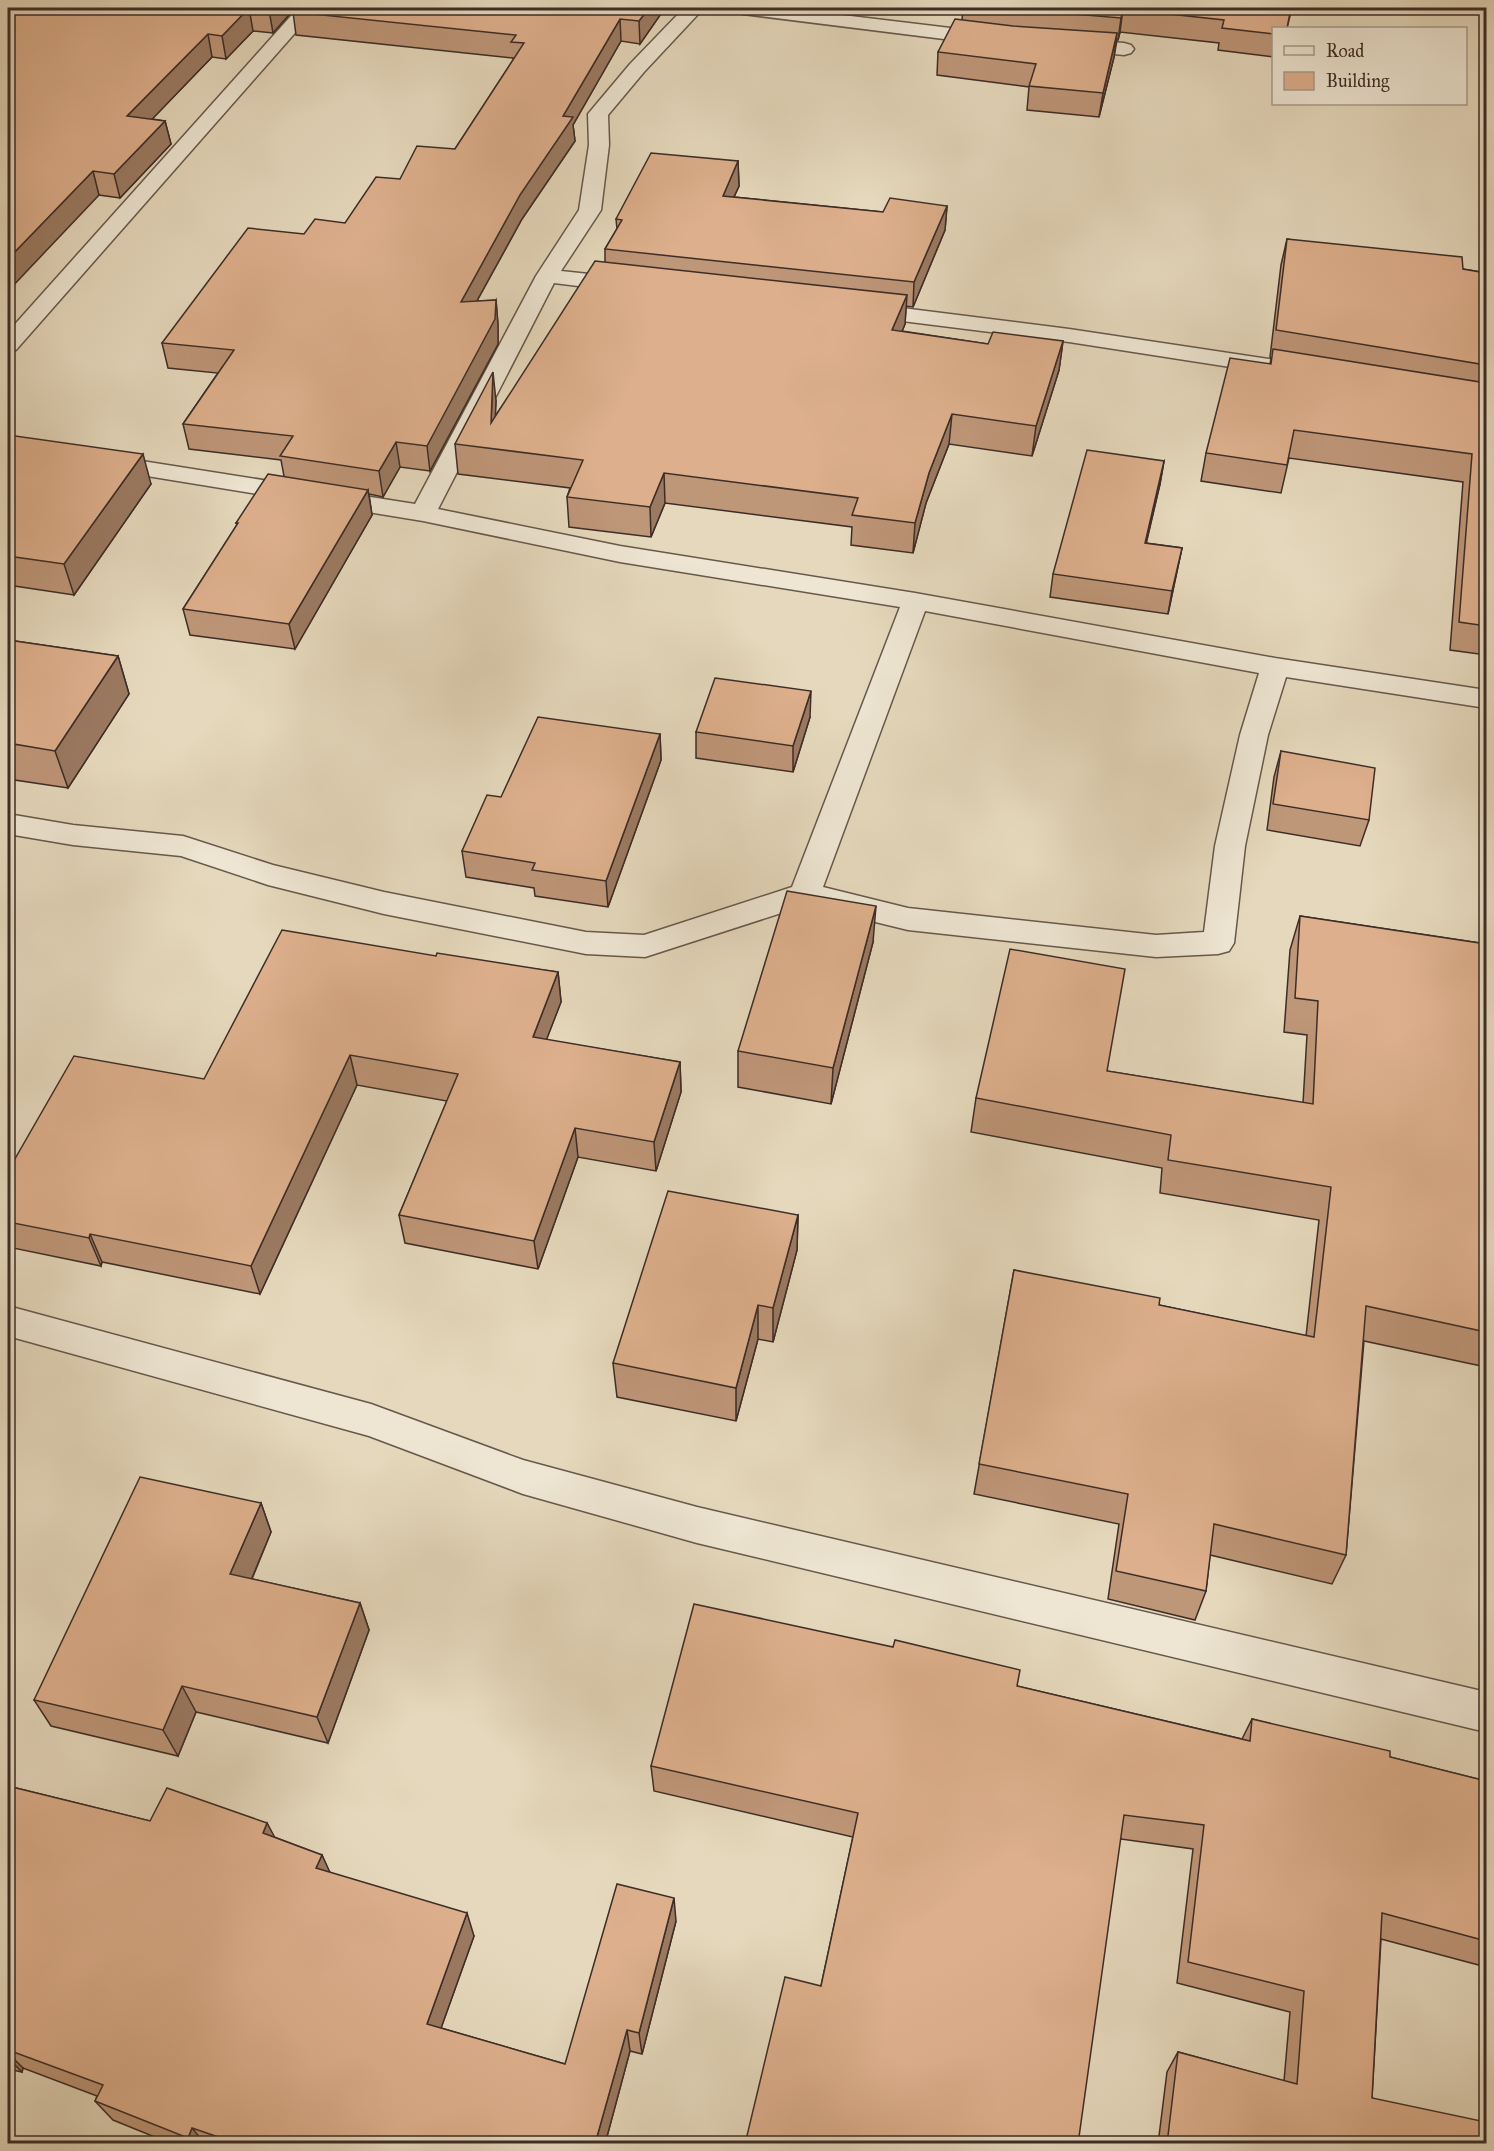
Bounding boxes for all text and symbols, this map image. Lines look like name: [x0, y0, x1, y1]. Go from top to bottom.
legend: [1272, 27, 1467, 105]
text: Road: [1326, 40, 1364, 62]
text: Building: [1326, 70, 1390, 93]

